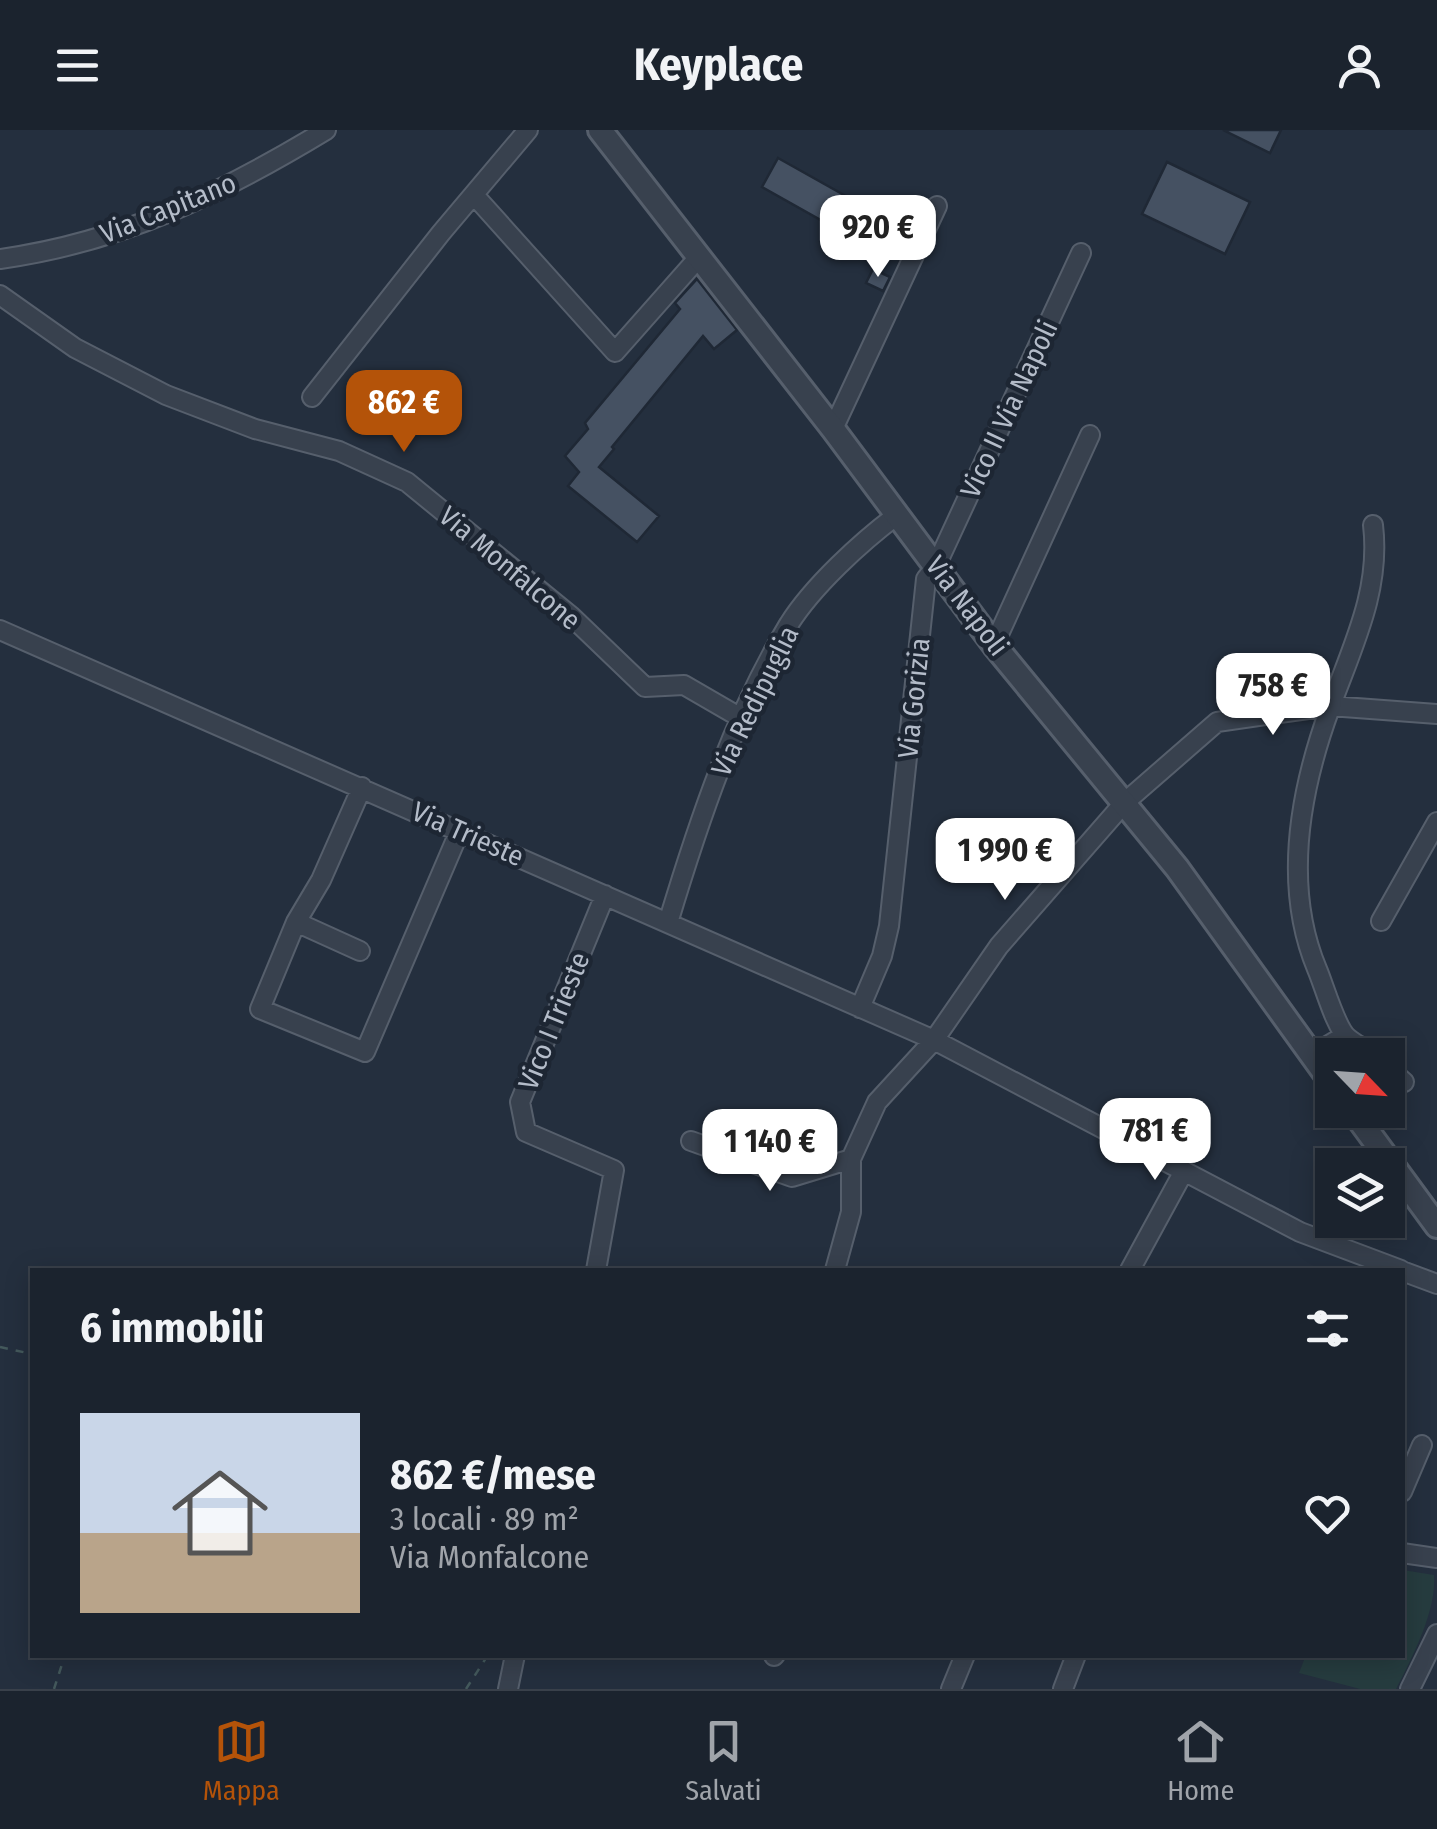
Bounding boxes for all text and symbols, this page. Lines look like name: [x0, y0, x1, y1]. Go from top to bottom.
icon: menu: [50, 38, 105, 93]
text: Keyplace: [634, 38, 803, 92]
icon: person: [1332, 38, 1387, 93]
street label: Via Capitano: [95, 166, 241, 250]
pin: 920 €: [808, 195, 948, 280]
text: 920 €: [842, 208, 914, 246]
street label: Vico II Via Napoli: [954, 315, 1064, 503]
pin: 862 €: [334, 370, 474, 455]
text: 862 €: [368, 383, 440, 421]
street label: Via Monfalcone: [433, 499, 587, 637]
street label: Via Napoli: [919, 550, 1015, 662]
street label: Via Redipuglia: [704, 620, 806, 782]
street label: Via Gorizia: [891, 636, 937, 760]
pin: 758 €: [1203, 653, 1343, 738]
text: 758 €: [1238, 666, 1308, 704]
street label: Via Trieste: [407, 795, 529, 873]
pin: 1 990 €: [913, 818, 1097, 903]
text: 1 990 €: [958, 831, 1052, 869]
street label: Vico I Trieste: [511, 947, 597, 1095]
north arrow: [1315, 1038, 1405, 1128]
map controls: [1315, 1038, 1405, 1238]
pin: 781 €: [1085, 1098, 1225, 1183]
pin: 1 140 €: [678, 1109, 862, 1194]
text: 781 €: [1122, 1111, 1188, 1149]
text: 1 140 €: [724, 1122, 816, 1160]
button: layers: [1315, 1148, 1405, 1238]
icon: filters: [1300, 1301, 1355, 1356]
text: 6 immobili: [80, 1303, 264, 1353]
text: 862 €/mese: [390, 1450, 596, 1500]
icon: home: [160, 1453, 280, 1573]
icon: heart: [1300, 1486, 1355, 1541]
text: 3 locali · 89 m²: [390, 1500, 579, 1538]
text: Via Monfalcone: [390, 1538, 589, 1576]
tab: Mappa: [203, 1714, 280, 1807]
tab: Salvati: [685, 1714, 762, 1807]
tab: Home: [1167, 1714, 1234, 1807]

